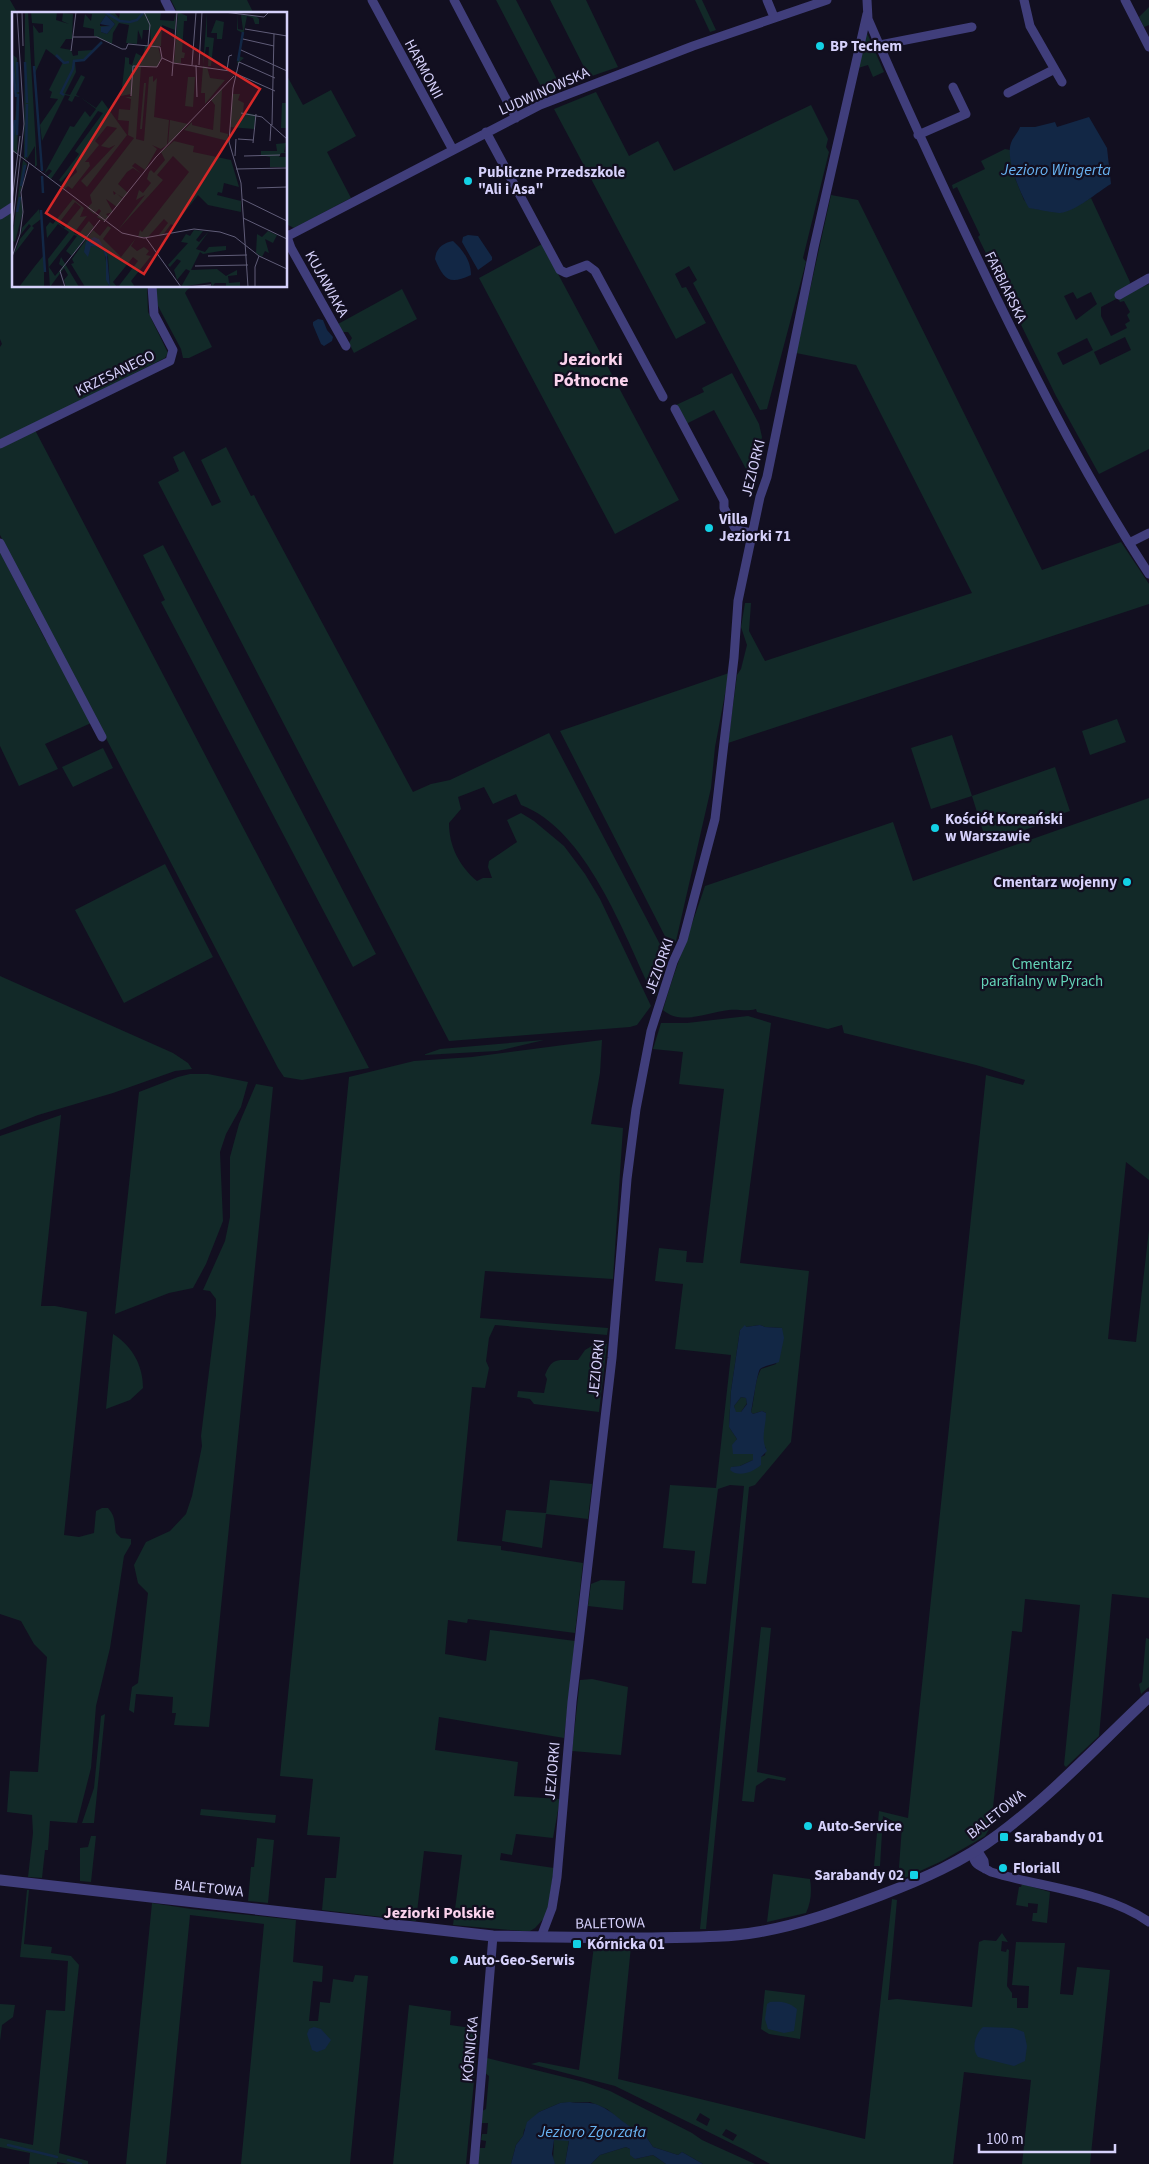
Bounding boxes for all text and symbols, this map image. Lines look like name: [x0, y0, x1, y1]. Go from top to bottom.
inset map: [12, 12, 288, 288]
street label: HARMONII: [399, 36, 448, 103]
place label: BP Techem: [830, 36, 902, 57]
marker: BP Techem: [814, 40, 826, 52]
street label: LUDWINOWSKA: [495, 62, 594, 121]
water label: Jezioro Wingerta: [1000, 159, 1111, 181]
place label: Publiczne Przedszkole "Ali i Asa": [478, 162, 626, 200]
marker: Publiczne Przedszkole "Ali i Asa": [462, 175, 474, 187]
street label: KUJAWIAKA: [300, 247, 354, 322]
street label: FARBIARSKA: [979, 248, 1032, 327]
street label: KRZESANEGO: [72, 345, 159, 402]
district label: Jeziorki Północne: [553, 347, 629, 393]
street label: JEZIORKI: [736, 437, 771, 499]
place label: Villa Jeziorki 71: [718, 509, 791, 547]
marker: Villa Jeziorki 71: [703, 522, 715, 534]
place label: Kościół Koreański w Warszawie: [945, 809, 1063, 847]
marker: Kościół Koreański w Warszawie: [929, 822, 941, 834]
place label: Cmentarz wojenny: [993, 872, 1117, 893]
marker: Cmentarz wojenny: [1121, 876, 1133, 888]
street label: JEZIORKI: [640, 935, 679, 997]
park label: Cmentarz parafialny w Pyrach: [981, 954, 1103, 992]
street label: JEZIORKI: [583, 1338, 610, 1398]
street label: JEZIORKI: [539, 1741, 565, 1801]
street label: BALETOWA: [962, 1784, 1031, 1844]
place label: Auto-Service: [817, 1816, 902, 1837]
marker: Auto-Service: [802, 1820, 814, 1832]
place label: Sarabandy 01: [1014, 1827, 1104, 1848]
marker: Sarabandy 01: [998, 1831, 1010, 1843]
place label: Floriall: [1013, 1858, 1061, 1879]
marker: Floriall: [997, 1862, 1009, 1874]
place label: Sarabandy 02: [814, 1865, 904, 1886]
marker: Sarabandy 02: [908, 1869, 920, 1881]
street label: BALETOWA: [173, 1874, 246, 1903]
district label: Jeziorki Polskie: [384, 1902, 494, 1924]
street label: BALETOWA: [575, 1912, 646, 1935]
place label: Kórnicka 01: [587, 1934, 665, 1955]
marker: Kórnicka 01: [571, 1938, 583, 1950]
place label: Auto-Geo-Serwis: [463, 1950, 575, 1971]
marker: Auto-Geo-Serwis: [448, 1954, 460, 1966]
street label: KÓRNICKA: [457, 2015, 484, 2083]
water label: Jezioro Zgorzała: [537, 2121, 647, 2143]
scale bar: [979, 2122, 1115, 2154]
text: 100 m: [986, 2129, 1024, 2150]

